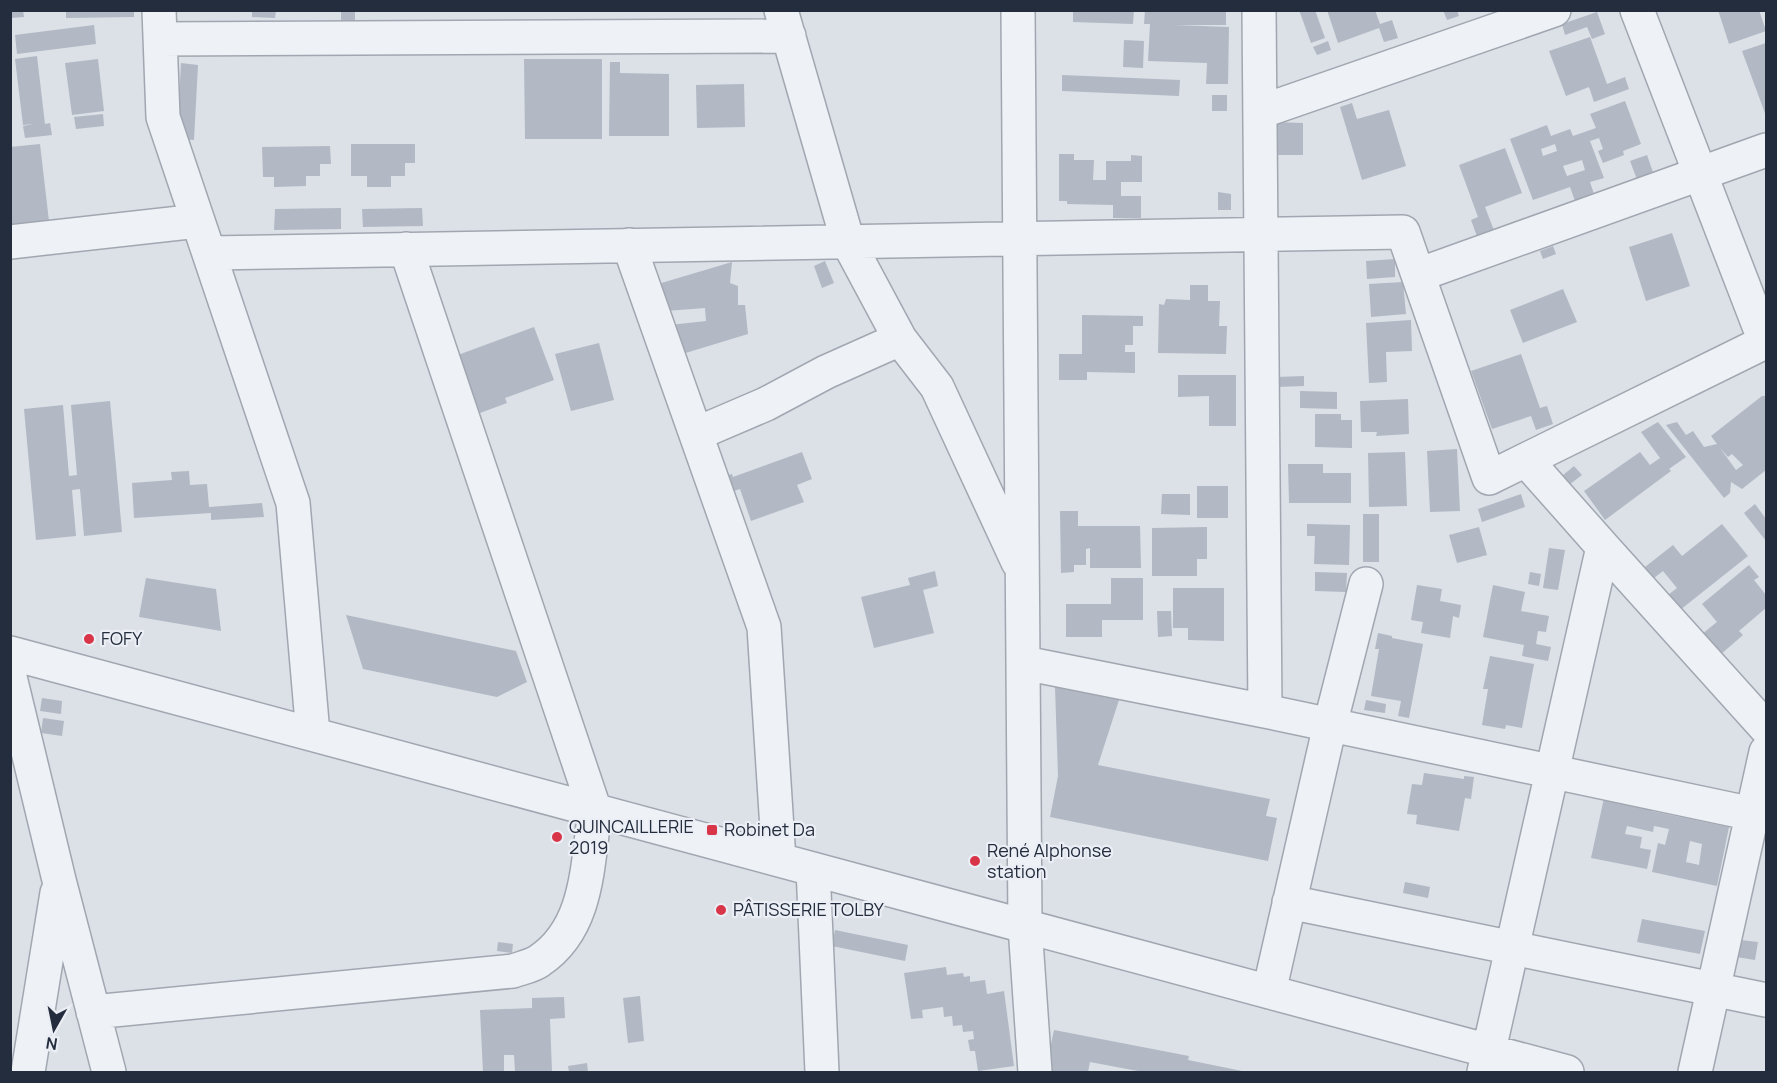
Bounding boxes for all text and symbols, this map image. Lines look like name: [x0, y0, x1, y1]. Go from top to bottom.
place label: FOFY: [101, 626, 143, 650]
marker: FOFY: [82, 632, 96, 646]
place label: QUINCAILLERIE 2019: [569, 814, 694, 859]
place label: Robinet Da: [724, 817, 815, 841]
marker: Robinet Da: [705, 823, 719, 837]
marker: QUINCAILLERIE 2019: [550, 830, 564, 844]
place label: René Alphonse station: [987, 838, 1112, 883]
marker: René Alphonse station: [968, 854, 982, 868]
place label: PÂTISSERIE TOLBY: [733, 897, 885, 921]
marker: PÂTISSERIE TOLBY: [714, 903, 728, 917]
north arrow: [24, 999, 84, 1059]
text: N: [44, 1032, 59, 1056]

